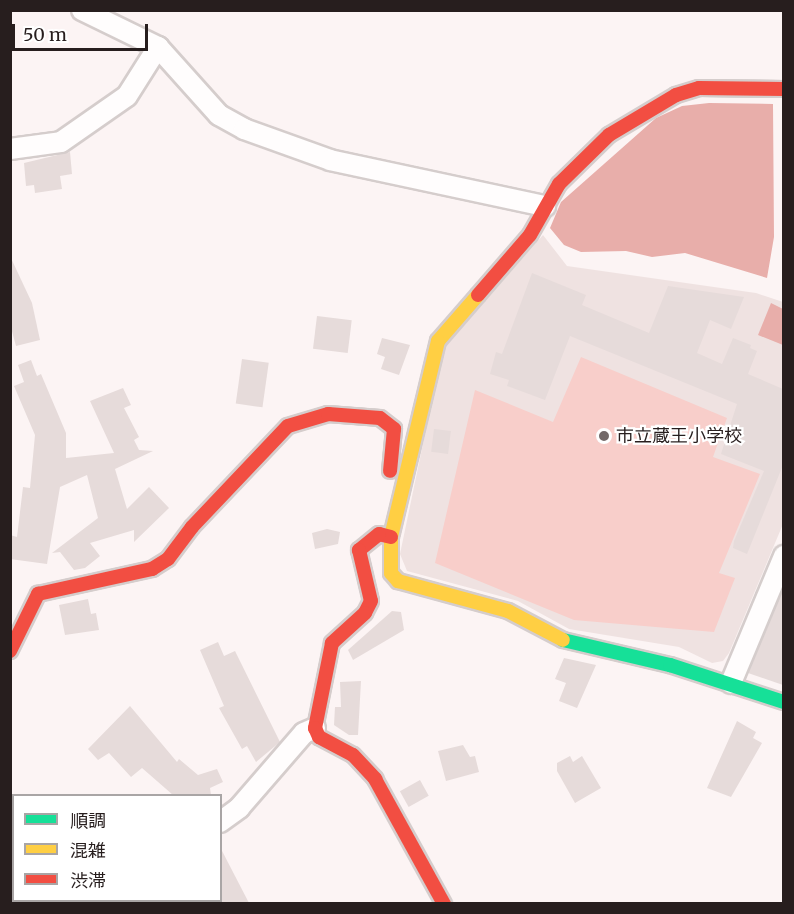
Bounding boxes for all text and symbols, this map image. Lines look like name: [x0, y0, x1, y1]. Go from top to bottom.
scale bar: [15, 12, 152, 50]
text: 50 m: [23, 23, 67, 46]
place label: 市立蔵王小学校: [616, 425, 742, 447]
marker: 市立蔵王小学校: [597, 429, 611, 443]
legend: [12, 794, 222, 902]
text: 順調: [70, 809, 106, 832]
text: 混雑: [70, 839, 106, 862]
text: 渋滞: [70, 869, 106, 892]

